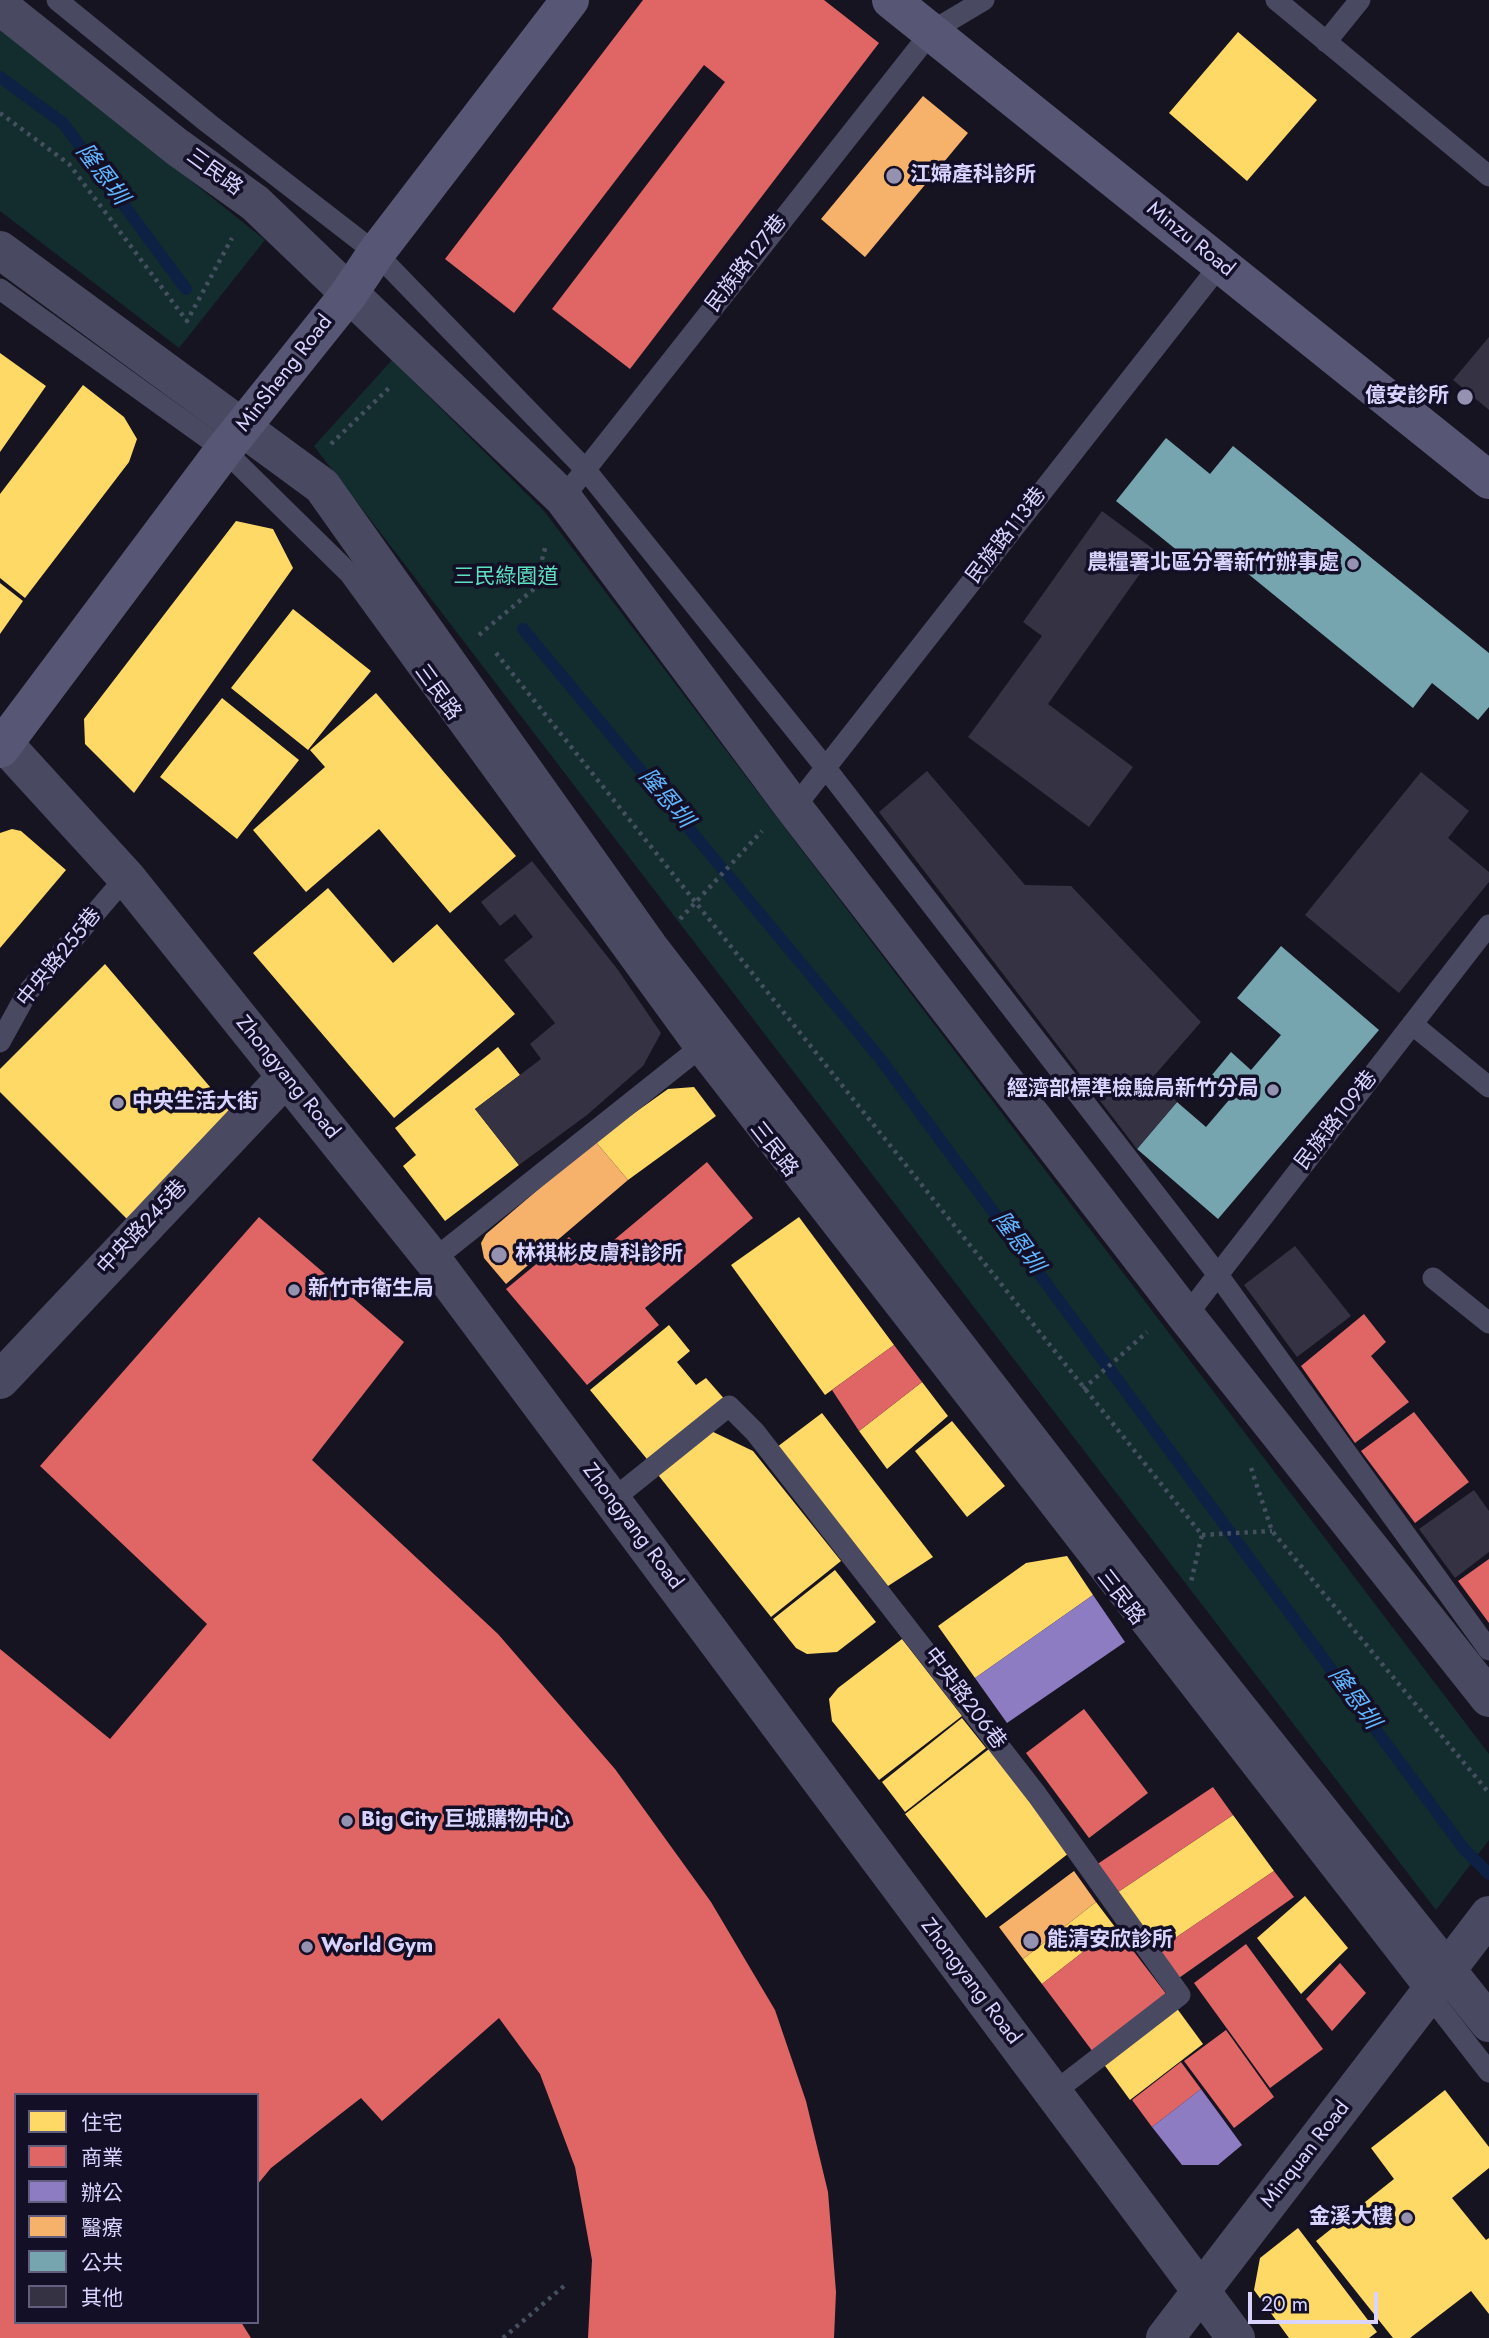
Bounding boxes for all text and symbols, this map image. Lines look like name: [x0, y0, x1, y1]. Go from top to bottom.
water label: 隆恩圳: [69, 139, 133, 211]
street label: 三民路: [181, 144, 247, 202]
place label: 江婦產科診所: [910, 163, 1036, 189]
marker: 江婦產科診所: [884, 166, 904, 186]
street label: Minzu Road: [1141, 197, 1239, 283]
street label: 民族路127巷: [701, 210, 793, 318]
street label: MinSheng Road: [232, 311, 338, 437]
place label: 億安診所: [1365, 384, 1449, 410]
marker: 億安診所: [1455, 387, 1475, 407]
street label: 民族路113巷: [962, 483, 1052, 589]
place label: 農糧署北區分署新竹辦事處: [1087, 551, 1339, 577]
marker: 農糧署北區分署新竹辦事處: [1345, 556, 1361, 572]
park label: 三民綠園道: [454, 565, 558, 591]
street label: 三民路: [408, 660, 466, 726]
water label: 隆恩圳: [632, 764, 698, 834]
street label: 中央路255巷: [13, 904, 107, 1012]
street label: Zhongyang Road: [230, 1011, 344, 1145]
street label: 民族路109巷: [1291, 1067, 1383, 1175]
place label: 經濟部標準檢驗局新竹分局: [1007, 1077, 1259, 1103]
marker: 經濟部標準檢驗局新竹分局: [1265, 1082, 1281, 1098]
place label: 中央生活大街: [132, 1090, 258, 1116]
marker: 中央生活大街: [110, 1095, 126, 1111]
street label: 三民路: [744, 1117, 802, 1183]
street label: 中央路245巷: [93, 1176, 193, 1280]
water label: 隆恩圳: [986, 1207, 1048, 1279]
place label: 林祺彬皮膚科診所: [515, 1242, 683, 1268]
marker: 林祺彬皮膚科診所: [489, 1245, 509, 1265]
place label: 新竹市衛生局: [308, 1277, 434, 1303]
marker: 新竹市衛生局: [286, 1282, 302, 1298]
street label: Zhongyang Road: [577, 1459, 687, 1595]
street label: 三民路: [1091, 1565, 1149, 1631]
street label: 中央路206巷: [918, 1643, 1010, 1755]
water label: 隆恩圳: [1322, 1663, 1384, 1735]
place label: Big City 巨城購物中心: [361, 1808, 570, 1834]
marker: Big City 巨城購物中心: [339, 1813, 355, 1829]
street label: Zhongyang Road: [915, 1914, 1025, 2050]
place label: 能清安欣診所: [1047, 1928, 1173, 1954]
marker: 能清安欣診所: [1021, 1931, 1041, 1951]
place label: World Gym: [321, 1934, 433, 1960]
marker: World Gym: [299, 1939, 315, 1955]
legend: [14, 2093, 259, 2324]
street label: Minquan Road: [1256, 2096, 1356, 2214]
text: 住宅: [81, 2108, 123, 2138]
text: 商業: [81, 2143, 123, 2173]
text: 辦公: [81, 2178, 123, 2208]
place label: 金溪大樓: [1309, 2205, 1393, 2231]
marker: 金溪大樓: [1399, 2210, 1415, 2226]
text: 醫療: [81, 2213, 123, 2243]
text: 公共: [81, 2248, 123, 2278]
scale bar: [1251, 2278, 1380, 2322]
text: 其他: [81, 2283, 123, 2313]
text: 20 m: [1261, 2289, 1308, 2319]

